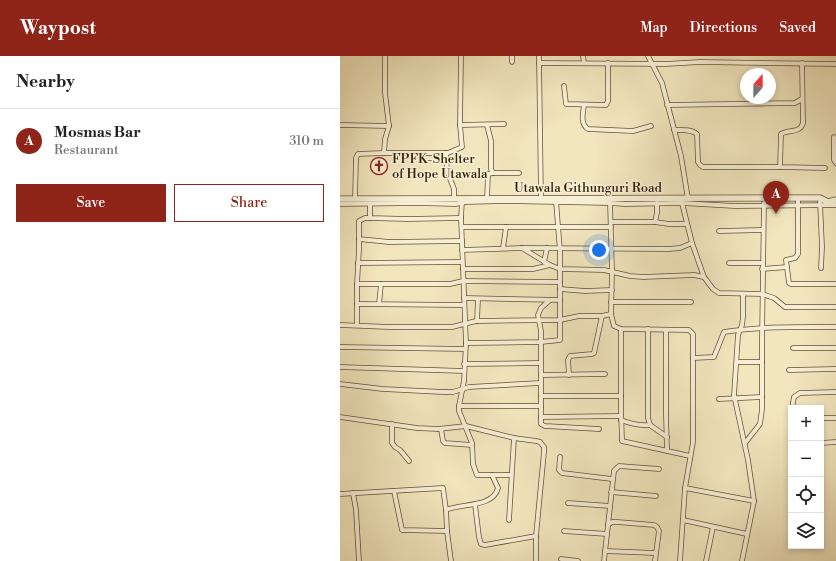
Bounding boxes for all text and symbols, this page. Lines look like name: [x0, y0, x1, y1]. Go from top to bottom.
text: Waypost: [20, 16, 96, 40]
text: Map: [640, 19, 668, 37]
text: Directions: [690, 19, 757, 37]
text: Saved: [779, 19, 816, 37]
north arrow: [740, 68, 776, 104]
text: Nearby: [16, 71, 75, 93]
text: Mosmas Bar: [54, 123, 141, 142]
text: A: [24, 133, 34, 149]
text: 310 m: [289, 133, 324, 149]
text: Restaurant: [54, 142, 119, 158]
place label: FPFK-Shelter of Hope Utawala: [392, 151, 488, 182]
church icon: FPFK-Shelter of Hope Utawala: [369, 156, 389, 176]
street label: Utawala Githunguri Road: [514, 180, 663, 196]
pin: A: [763, 181, 789, 214]
button: Save: [16, 184, 166, 222]
button: Share: [174, 184, 324, 222]
your location: [589, 240, 609, 260]
map controls: [788, 405, 824, 549]
button: +: [788, 405, 824, 441]
button: −: [788, 441, 824, 477]
button: locate: [788, 477, 824, 513]
button: layers: [788, 513, 824, 549]

